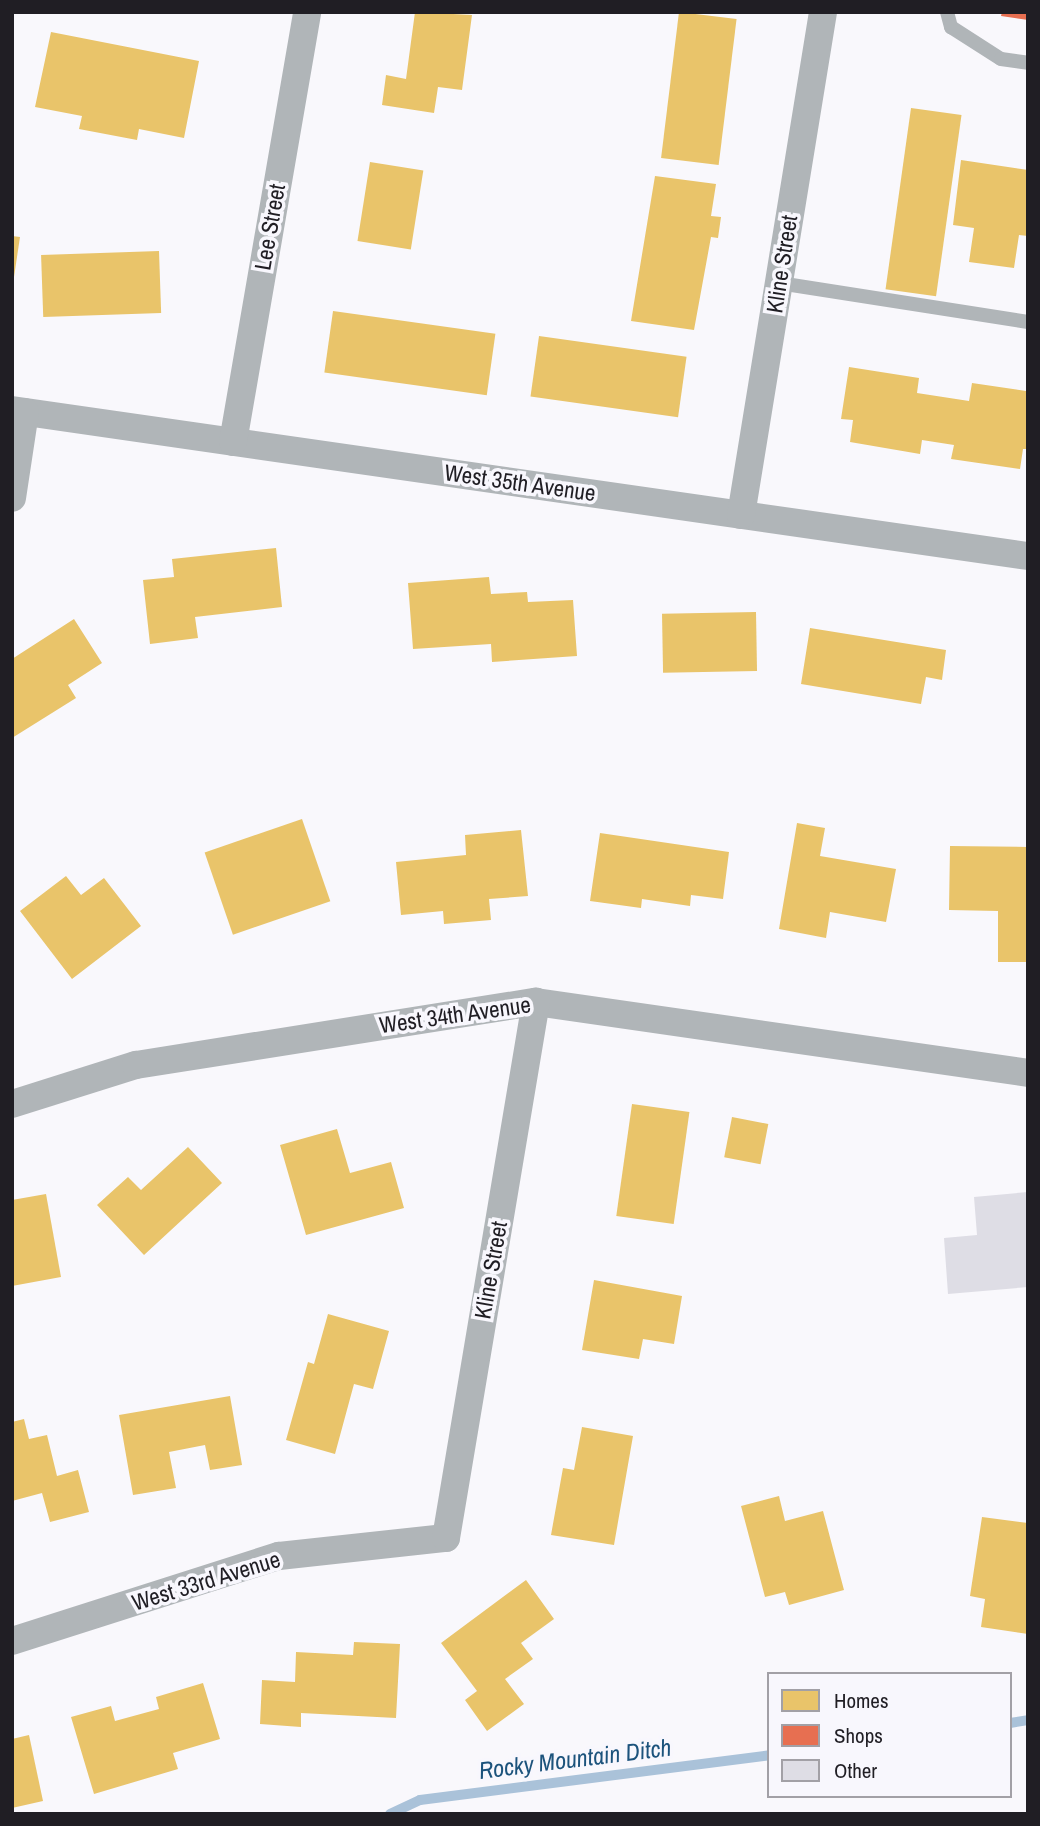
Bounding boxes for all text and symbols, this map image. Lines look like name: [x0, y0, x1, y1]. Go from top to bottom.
street label: Lee Street: [249, 182, 291, 272]
street label: Kline Street: [761, 213, 803, 315]
street label: West 35th Avenue: [442, 459, 598, 507]
street label: West 34th Avenue: [377, 991, 533, 1039]
street label: Kline Street: [469, 1219, 513, 1321]
street label: West 33rd Avenue: [128, 1545, 284, 1617]
legend: [767, 1672, 1012, 1798]
text: Homes: [834, 1686, 889, 1715]
text: Shops: [834, 1721, 883, 1750]
water label: Rocky Mountain Ditch: [477, 1733, 673, 1785]
text: Other: [834, 1756, 877, 1785]

